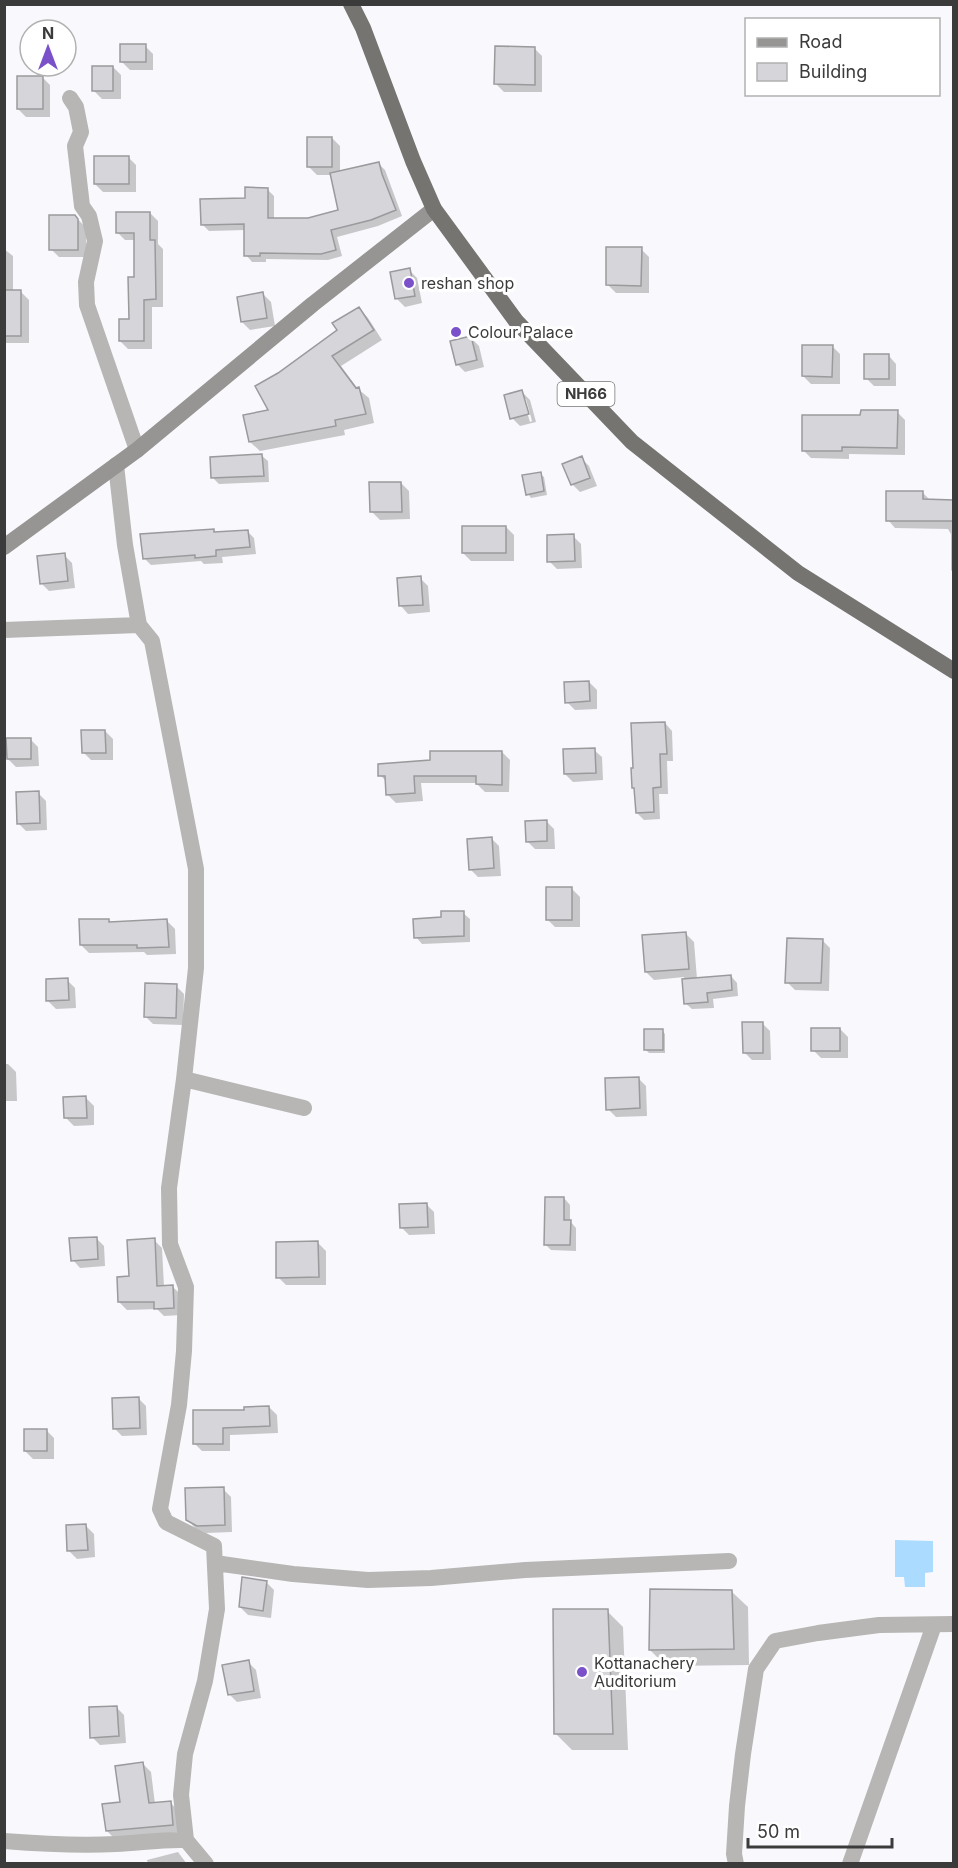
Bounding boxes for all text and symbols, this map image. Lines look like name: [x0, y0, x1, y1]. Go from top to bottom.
north arrow: [18, 18, 78, 78]
legend: [745, 18, 940, 96]
text: N: [42, 23, 54, 43]
text: Road: [799, 31, 842, 52]
text: Building: [799, 61, 867, 82]
place label: reshan shop: [421, 273, 514, 293]
marker: reshan shop: [402, 276, 416, 290]
place label: Colour Palace: [468, 322, 573, 342]
marker: Colour Palace: [449, 325, 463, 339]
road number: NH66: [558, 382, 614, 406]
place label: Kottanachery Auditorium: [594, 1653, 694, 1691]
marker: Kottanachery Auditorium: [575, 1665, 589, 1679]
scale bar: [748, 1811, 892, 1849]
text: 50 m: [757, 1821, 800, 1842]

